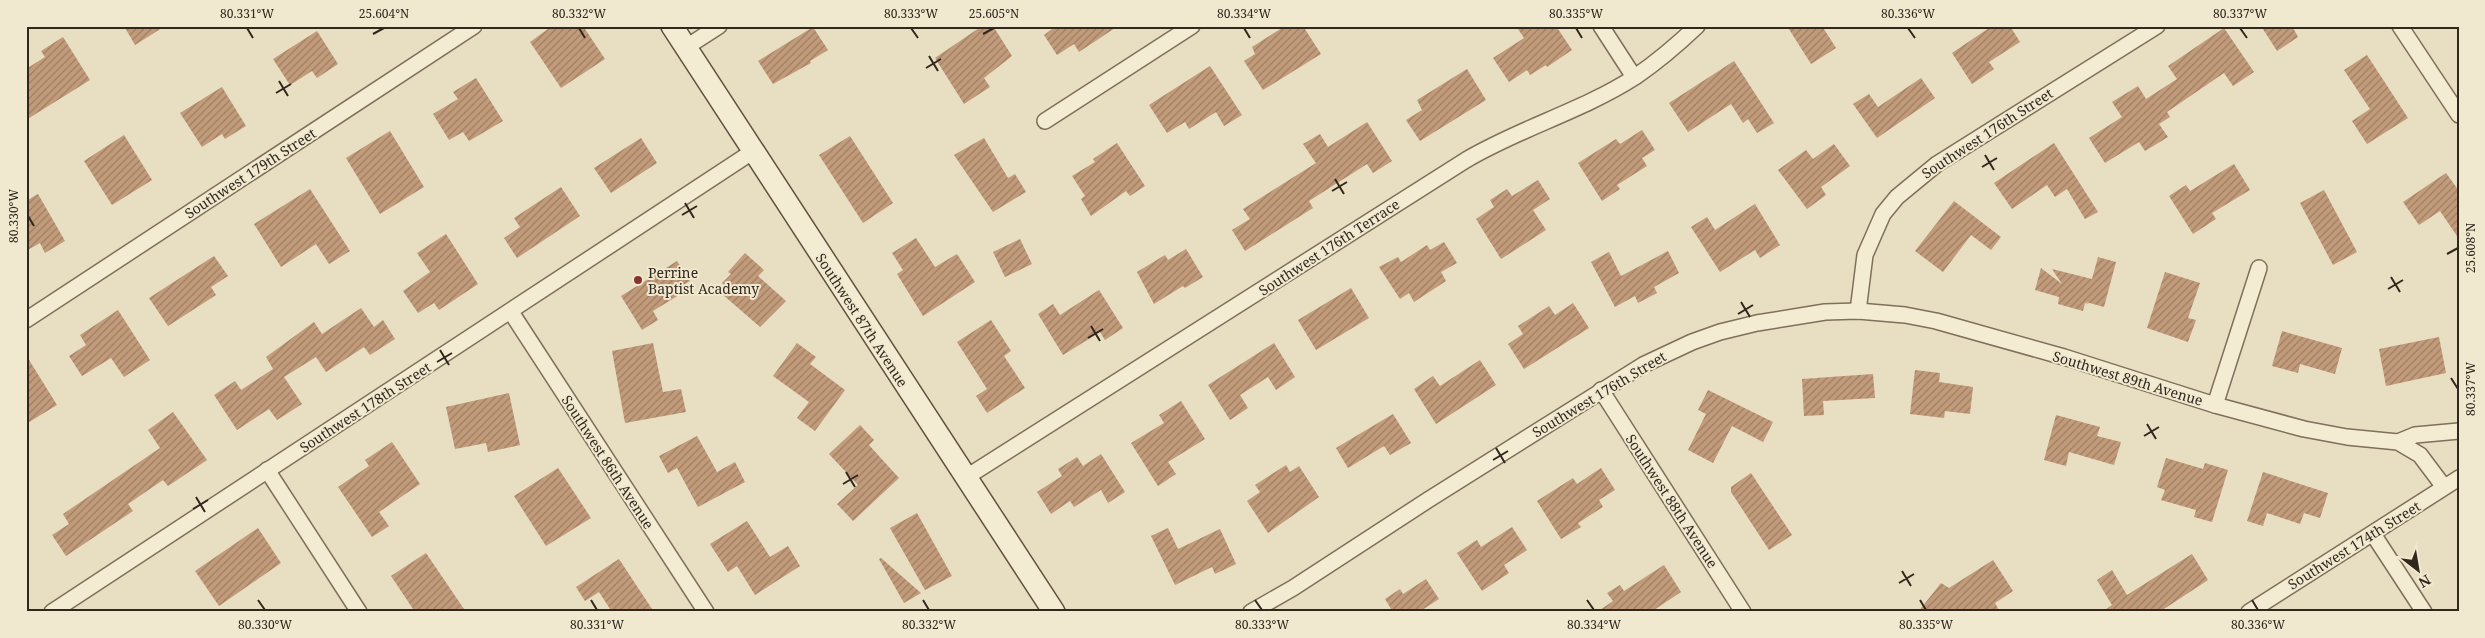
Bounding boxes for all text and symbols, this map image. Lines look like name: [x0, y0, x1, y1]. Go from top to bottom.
text: 80.331°W: [220, 5, 274, 22]
text: 25.604°N: [359, 5, 409, 22]
text: 80.332°W: [552, 5, 606, 22]
text: 80.333°W: [884, 5, 938, 22]
text: 25.605°N: [969, 5, 1019, 22]
text: 80.334°W: [1217, 5, 1271, 22]
text: 80.335°W: [1549, 5, 1603, 22]
text: 80.336°W: [1881, 5, 1935, 22]
text: 80.337°W: [2213, 5, 2267, 22]
street label: Southwest 176th Street: [1918, 83, 2056, 183]
street label: Southwest 179th Street: [181, 123, 319, 223]
text: 80.330°W: [5, 189, 22, 243]
street label: Southwest 176th Terrace: [1255, 194, 1403, 300]
text: 25.608°N: [2462, 223, 2479, 273]
street label: Southwest 87th Avenue: [812, 249, 912, 391]
place label: Perrine Baptist Academy: [648, 263, 759, 298]
marker: Perrine Baptist Academy: [632, 274, 644, 286]
street label: Southwest 176th Street: [1529, 346, 1669, 441]
street label: Southwest 89th Avenue: [2051, 346, 2205, 410]
street label: Southwest 178th Street: [296, 357, 434, 457]
text: 80.337°W: [2462, 362, 2479, 416]
street label: Southwest 86th Avenue: [558, 391, 658, 533]
street label: Southwest 88th Avenue: [1622, 430, 1722, 572]
street label: Southwest 174th Street: [2284, 496, 2424, 594]
north arrow: [2392, 546, 2442, 596]
text: N: [2415, 571, 2435, 593]
text: 80.330°W: [238, 616, 292, 633]
text: 80.331°W: [570, 616, 624, 633]
text: 80.332°W: [902, 616, 956, 633]
text: 80.333°W: [1235, 616, 1289, 633]
text: 80.334°W: [1567, 616, 1621, 633]
text: 80.335°W: [1899, 616, 1953, 633]
text: 80.336°W: [2231, 616, 2285, 633]

